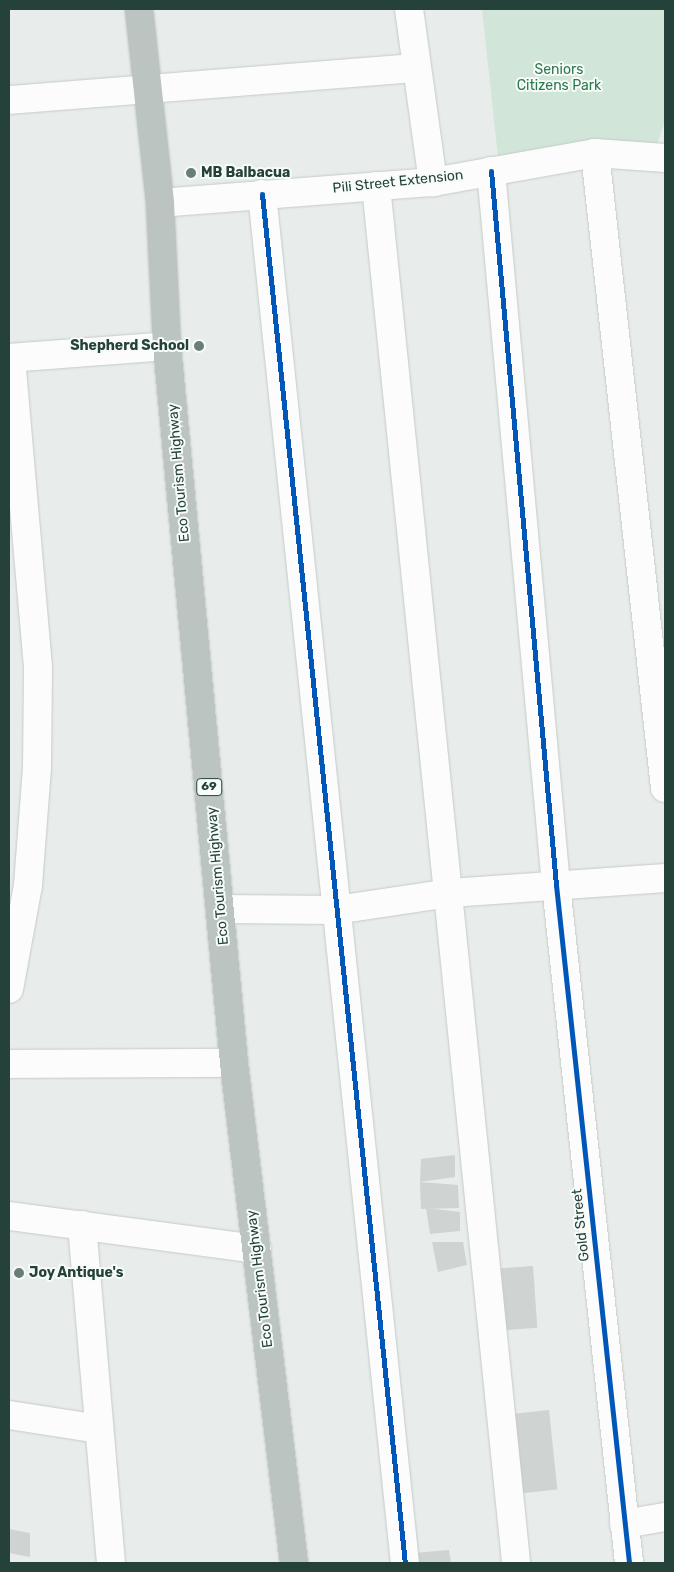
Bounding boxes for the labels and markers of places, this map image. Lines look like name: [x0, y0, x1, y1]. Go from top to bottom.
place label: MB Balbacua: [201, 165, 290, 181]
marker: MB Balbacua: [185, 167, 197, 179]
place label: Shepherd School: [70, 338, 189, 354]
marker: Shepherd School: [193, 340, 205, 352]
place label: Joy Antique's: [29, 1265, 124, 1281]
marker: Joy Antique's: [13, 1267, 25, 1279]

